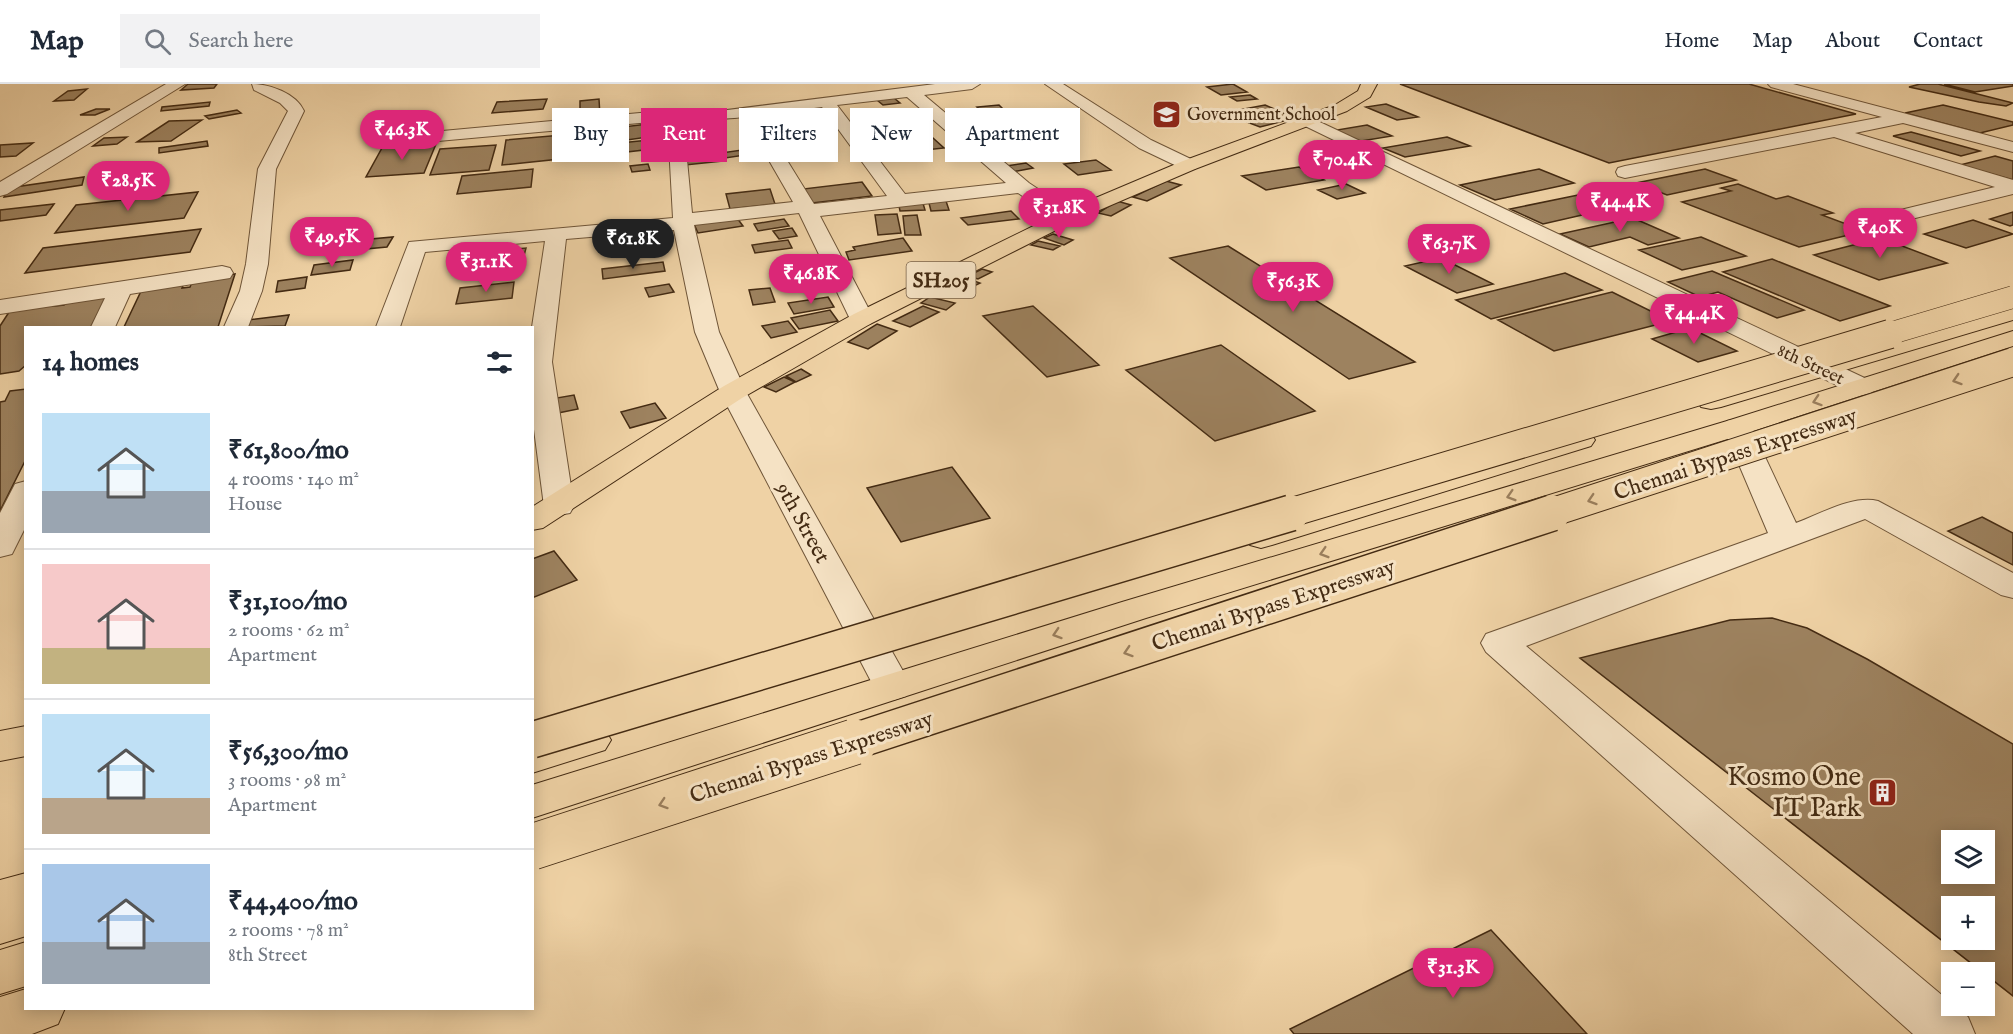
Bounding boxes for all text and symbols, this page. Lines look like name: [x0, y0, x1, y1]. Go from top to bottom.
search box: [120, 14, 540, 68]
text: Map: [30, 24, 84, 59]
icon: search: [141, 25, 174, 58]
text: Search here: [189, 27, 293, 55]
text: Home: [1664, 28, 1719, 55]
text: Map: [1752, 28, 1792, 55]
text: About: [1825, 28, 1880, 55]
text: Contact: [1913, 28, 1983, 55]
school or university icon: Government School: [1150, 98, 1182, 130]
place label: Government School: [1187, 104, 1336, 127]
chip: Buy: [552, 108, 629, 162]
chip: Rent: [641, 108, 727, 162]
chip: Filters: [739, 108, 838, 162]
chip: New: [850, 108, 933, 162]
chip: Apartment: [945, 108, 1080, 162]
pin: ₹46.3K: [353, 110, 451, 161]
text: ₹46.3K: [374, 117, 430, 142]
pin: ₹70.4K: [1293, 140, 1391, 191]
text: ₹70.4K: [1312, 147, 1372, 172]
pin: ₹28.5K: [79, 161, 177, 212]
text: ₹28.5K: [101, 168, 155, 193]
pin: ₹44.4K: [1571, 182, 1669, 233]
pin: ₹31.8K: [1010, 188, 1108, 239]
text: ₹44.4K: [1590, 189, 1650, 214]
text: ₹31.8K: [1033, 195, 1085, 220]
pin: ₹40K: [1844, 208, 1916, 259]
text: ₹40K: [1857, 215, 1903, 240]
pin: ₹49.5K: [283, 217, 381, 268]
pin: ₹61.8K: [584, 219, 682, 270]
text: ₹49.5K: [304, 224, 360, 249]
pin: ₹63.7K: [1400, 224, 1498, 275]
text: ₹61.8K: [606, 226, 660, 251]
text: ₹63.7K: [1422, 231, 1476, 256]
pin: ₹31.1K: [437, 242, 535, 293]
text: ₹31.1K: [460, 249, 512, 274]
pin: ₹46.8K: [762, 254, 860, 305]
text: ₹46.8K: [783, 261, 839, 286]
road number: SH205: [906, 262, 976, 298]
pin: ₹56.3K: [1244, 262, 1342, 313]
text: ₹56.3K: [1266, 269, 1320, 294]
pin: ₹44.4K: [1645, 294, 1743, 345]
text: ₹44.4K: [1664, 301, 1724, 326]
street label: 8th Street: [1773, 340, 1848, 391]
text: 14 homes: [42, 346, 139, 379]
icon: filters: [483, 346, 516, 379]
one-way arrow: [1952, 373, 1963, 386]
one-way arrow: [1812, 394, 1823, 406]
street label: Chennai Bypass Expressway: [1610, 402, 1861, 507]
text: ₹61,800/mo: [228, 434, 349, 467]
icon: home: [90, 437, 162, 509]
text: 4 rooms · 140 m²: [228, 467, 359, 492]
street label: 9th Street: [768, 477, 836, 569]
one-way arrow: [1506, 489, 1517, 501]
text: House: [228, 492, 282, 517]
one-way arrow: [1587, 493, 1598, 505]
one-way arrow: [1319, 546, 1330, 558]
street label: Chennai Bypass Expressway: [1148, 553, 1399, 658]
text: ₹31,100/mo: [228, 585, 347, 618]
icon: home: [90, 588, 162, 660]
text: 2 rooms · 62 m²: [228, 618, 350, 643]
one-way arrow: [1052, 627, 1063, 639]
text: Apartment: [228, 643, 317, 668]
one-way arrow: [1123, 645, 1134, 657]
street label: Chennai Bypass Expressway: [686, 705, 937, 810]
text: ₹56,300/mo: [228, 735, 348, 768]
icon: home: [90, 738, 162, 810]
place label: Kosmo One IT Park: [1727, 761, 1862, 826]
text: 3 rooms · 98 m²: [228, 768, 346, 793]
building icon: Kosmo One IT Park: [1866, 776, 1898, 808]
text: Apartment: [228, 793, 317, 818]
one-way arrow: [658, 797, 669, 809]
map controls: [1941, 830, 1995, 1016]
button: layers: [1941, 830, 1995, 884]
text: ₹44,400/mo: [228, 885, 358, 918]
icon: home: [90, 888, 162, 960]
button: +: [1941, 896, 1995, 950]
text: 2 rooms · 78 m²: [228, 918, 349, 943]
text: 8th Street: [228, 943, 307, 968]
pin: ₹31.3K: [1404, 948, 1502, 999]
text: ₹31.3K: [1427, 955, 1479, 980]
button: −: [1941, 962, 1995, 1016]

